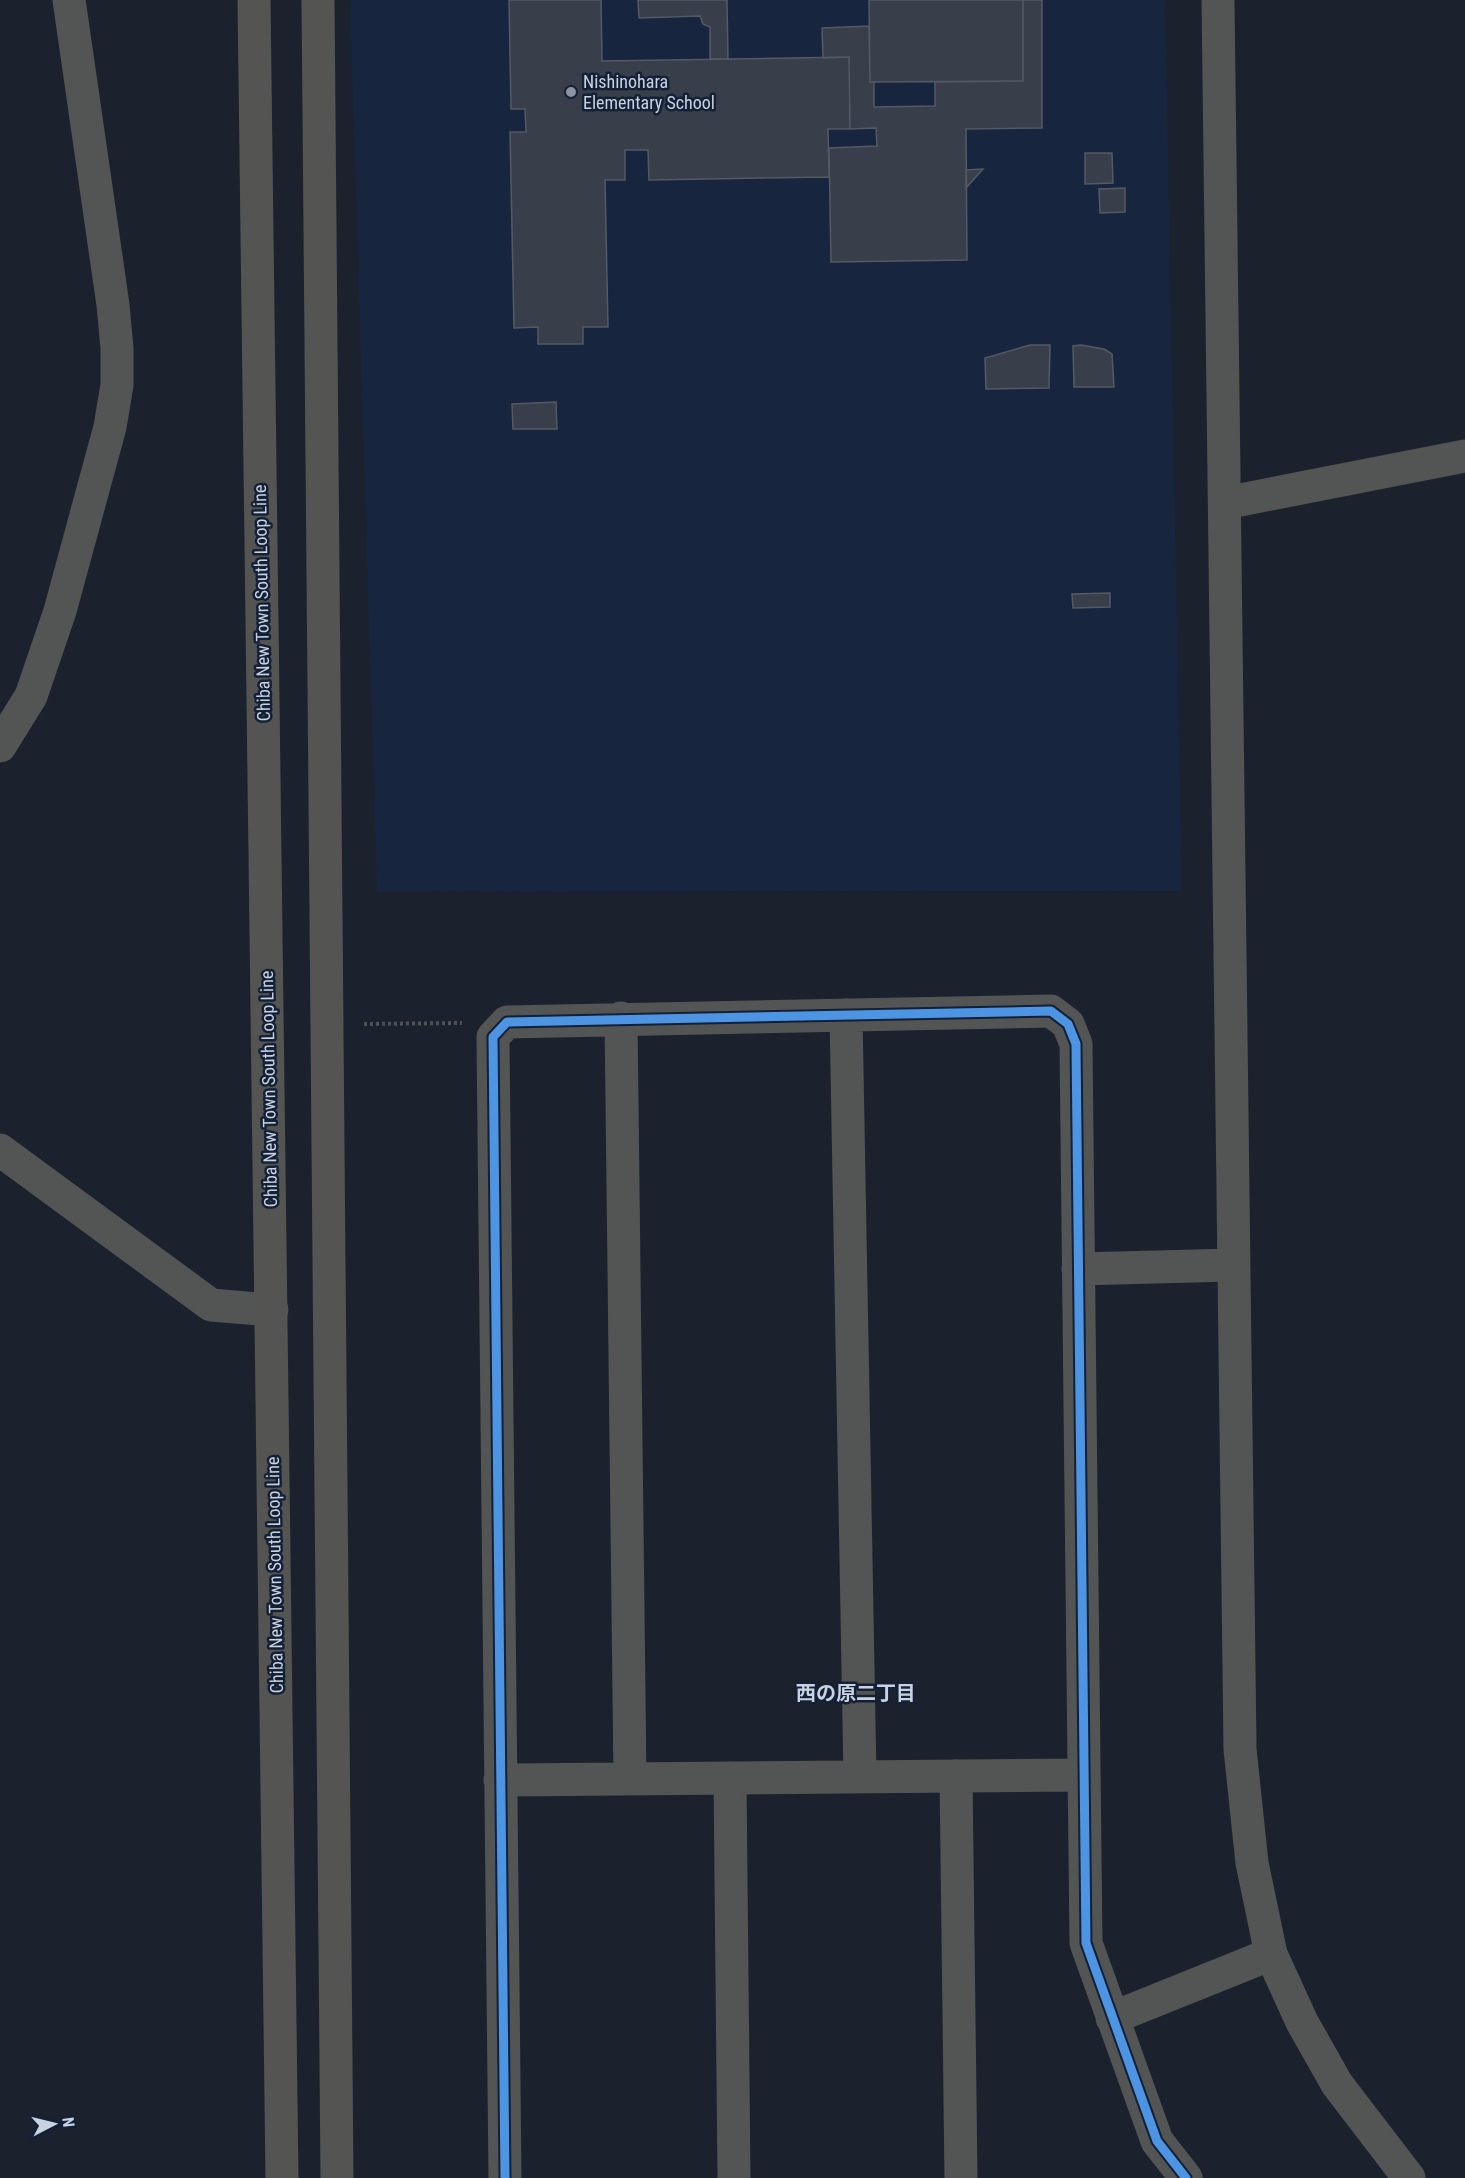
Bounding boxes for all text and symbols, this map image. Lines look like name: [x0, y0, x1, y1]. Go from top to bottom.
place label: Nishinohara Elementary School: [583, 71, 715, 113]
marker: Nishinohara Elementary School: [564, 85, 578, 99]
street label: Chiba New Town South Loop Line: [249, 485, 274, 721]
street label: Chiba New Town South Loop Line: [256, 971, 281, 1207]
street label: Chiba New Town South Loop Line: [262, 1457, 287, 1693]
district label: 西の原二丁目: [796, 1681, 916, 1705]
north arrow: [24, 2094, 84, 2154]
text: N: [58, 2116, 78, 2128]

